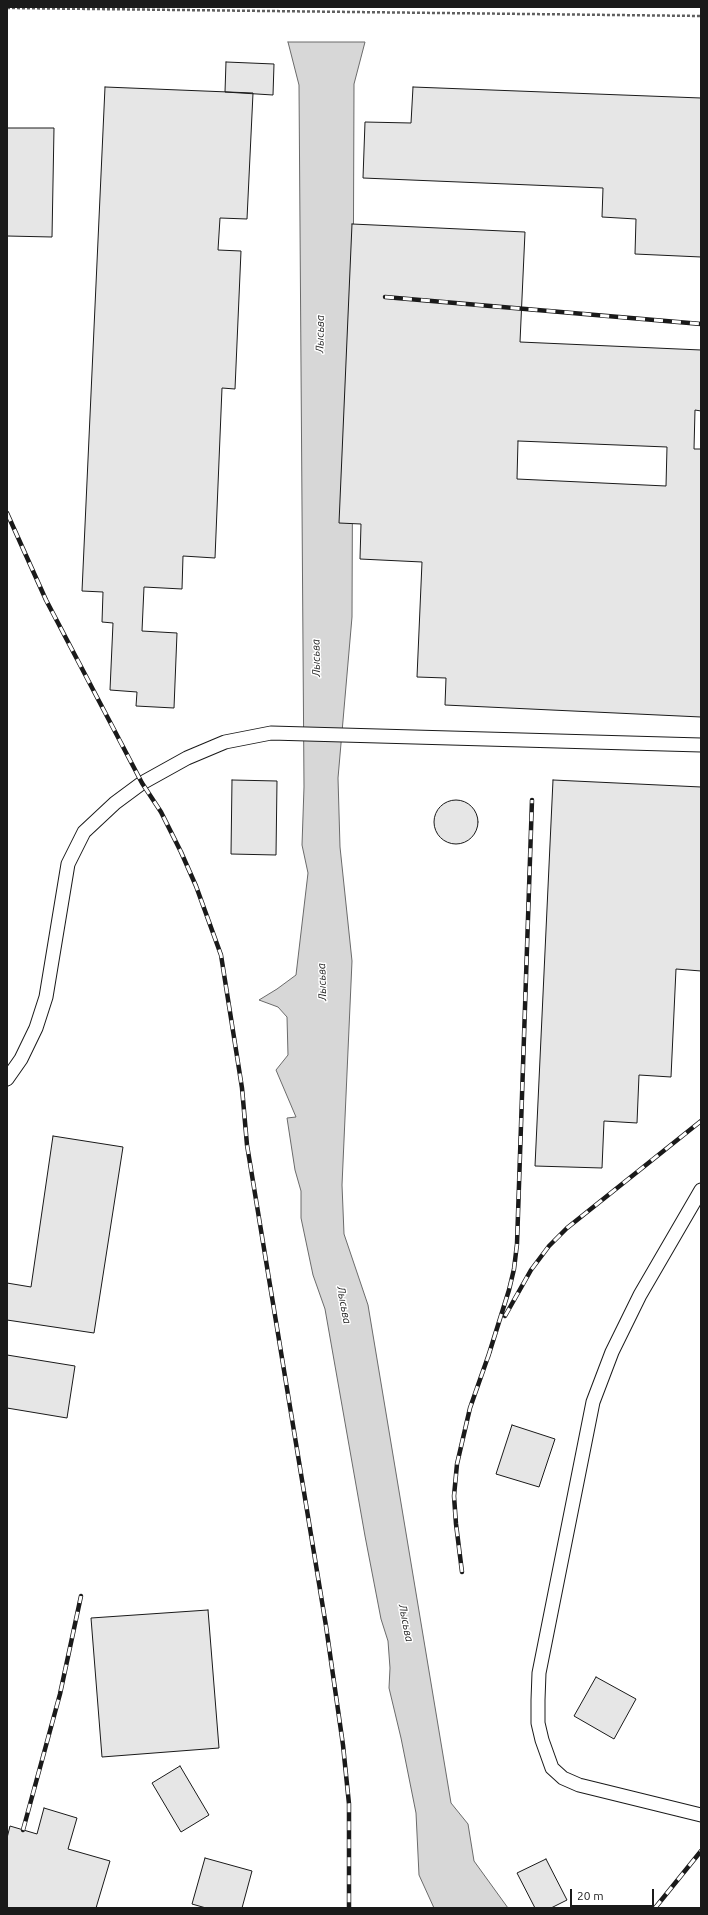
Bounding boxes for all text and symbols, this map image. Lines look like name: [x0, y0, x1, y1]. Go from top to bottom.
water label: Лысьва: [313, 315, 327, 353]
water label: Лысьва: [309, 639, 323, 677]
water label: Лысьва: [315, 963, 329, 1001]
water label: Лысьва: [334, 1285, 354, 1325]
water label: Лысьва: [396, 1603, 416, 1643]
scale bar: [572, 1881, 656, 1907]
text: 20 m: [577, 1889, 604, 1902]

